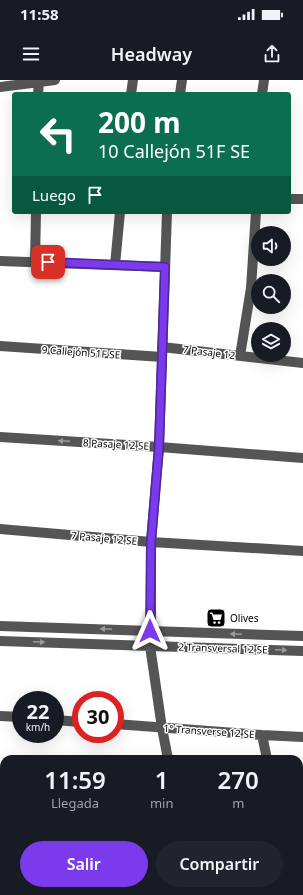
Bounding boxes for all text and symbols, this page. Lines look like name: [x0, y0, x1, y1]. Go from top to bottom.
text: 11:58: [20, 4, 59, 24]
text: Headway: [111, 42, 192, 66]
icon: menu: [20, 43, 42, 65]
icon: share: [261, 43, 283, 65]
text: 200 m: [98, 103, 181, 141]
icon: left: [32, 108, 84, 160]
text: 10 Callejón 51F SE: [98, 139, 250, 163]
icon: arrive: [84, 184, 106, 206]
text: Luego: [32, 185, 76, 205]
map controls: [251, 226, 291, 362]
button: sound: [251, 226, 291, 266]
pin: [31, 245, 65, 279]
icon: arrive: [37, 251, 59, 273]
button: search: [251, 274, 291, 314]
button: layers: [251, 322, 291, 362]
street label: 9 Callejón 51F SE: [41, 342, 121, 362]
street label: 7 Pasaje 12: [182, 342, 236, 362]
street label: 8 Pasaje 12 SE: [83, 435, 149, 453]
one-way arrow: [58, 438, 70, 445]
street label: 7 Pasaje 12 SE: [70, 528, 138, 548]
supermarket icon: Olives: [205, 607, 227, 629]
position arrow: [129, 610, 171, 652]
place label: Olives: [230, 611, 259, 625]
one-way arrow: [100, 626, 112, 633]
one-way arrow: [229, 631, 242, 637]
one-way arrow: [33, 639, 46, 645]
street label: 2 Transversal 12 SE: [178, 639, 268, 657]
one-way arrow: [275, 647, 287, 654]
speed limit sign: 30: [72, 691, 124, 743]
text: 22: [27, 698, 49, 725]
text: km/h: [26, 720, 50, 734]
street label: 1° Transverse 12 SE: [163, 721, 255, 741]
text: 11:59: [44, 763, 106, 796]
text: 1: [155, 763, 169, 796]
text: 270: [218, 763, 259, 796]
text: Llegada: [51, 794, 99, 812]
text: min: [150, 794, 173, 812]
text: m: [232, 794, 244, 812]
button: Salir: [20, 841, 148, 887]
button: Compartir: [156, 841, 283, 887]

